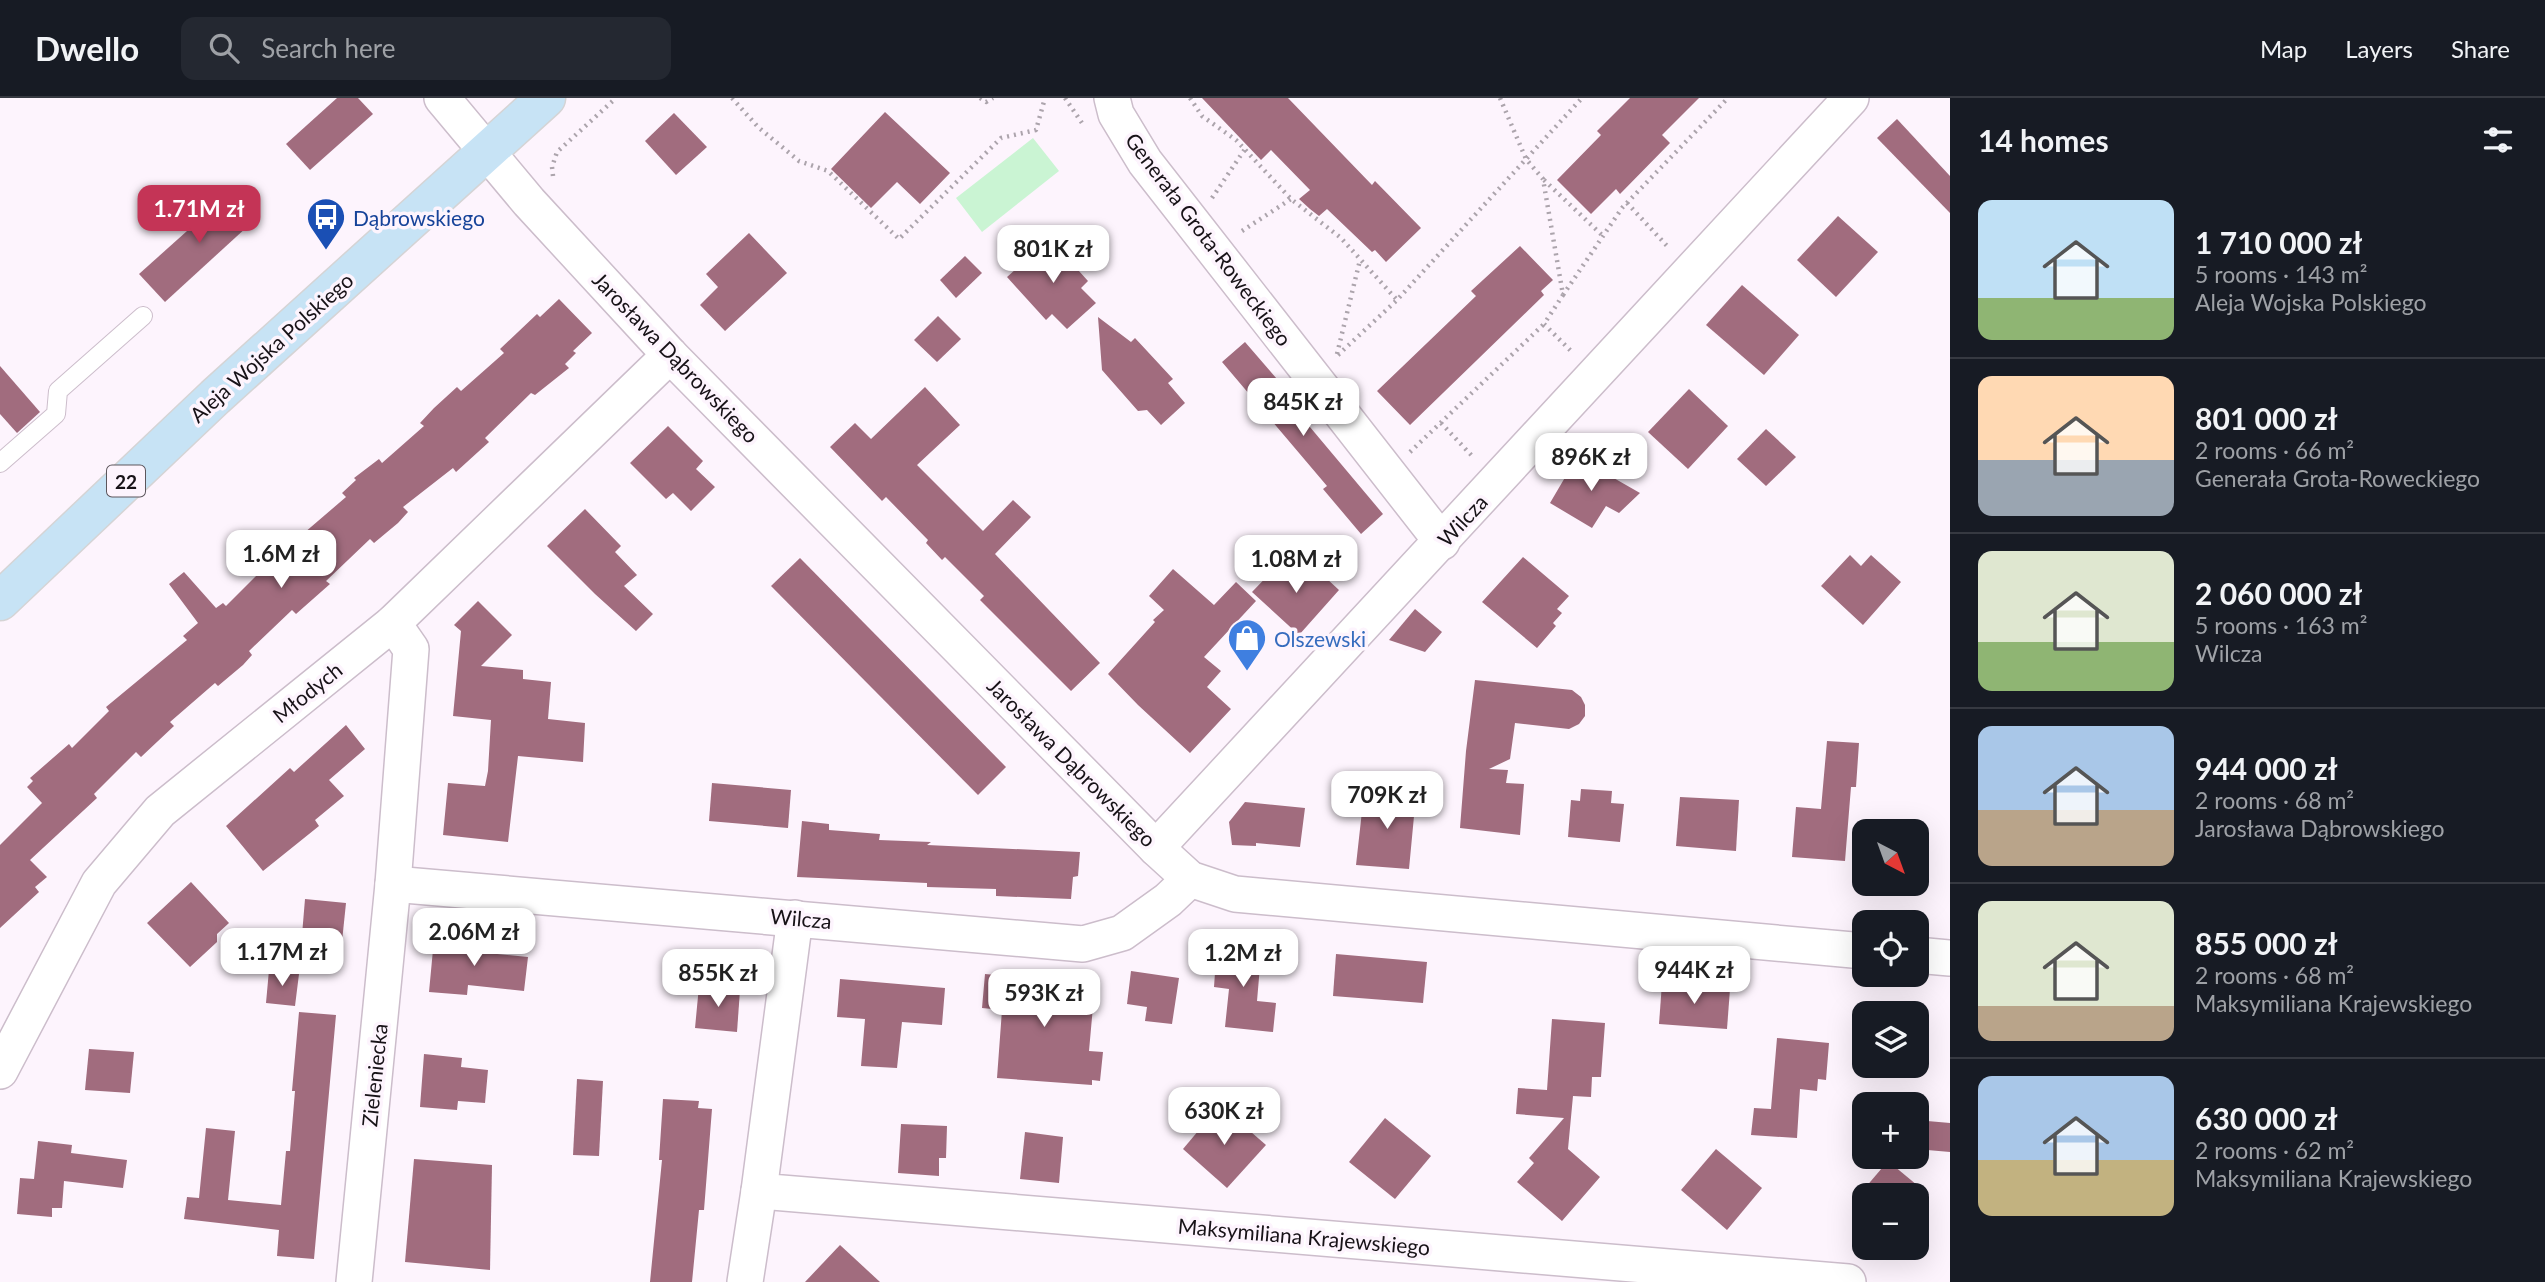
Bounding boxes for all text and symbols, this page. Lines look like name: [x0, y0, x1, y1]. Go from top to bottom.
search box: [181, 17, 671, 80]
text: Dwello: [35, 28, 139, 68]
icon: search: [205, 29, 243, 67]
text: Search here: [261, 32, 395, 64]
text: Map: [2260, 34, 2307, 63]
text: Layers: [2345, 34, 2413, 63]
text: Share: [2451, 34, 2510, 63]
icon: filters: [2479, 121, 2517, 159]
text: 14 homes: [1978, 122, 2109, 158]
street label: Generała Grota-Roweckiego: [1121, 128, 1297, 351]
pin: 1.71M zł: [127, 186, 271, 245]
text: 1.71M zł: [154, 194, 244, 222]
bus stop icon: Dąbrowskiego: [305, 196, 347, 251]
place label: Dąbrowskiego: [353, 205, 485, 230]
text: 1 710 000 zł: [2195, 224, 2362, 260]
pin: 801K zł: [988, 226, 1118, 285]
icon: home: [2034, 228, 2118, 312]
text: 801K zł: [1013, 234, 1093, 262]
text: 5 rooms · 143 m²: [2195, 260, 2367, 288]
street label: Jarosława Dąbrowskiego: [588, 266, 764, 448]
street label: Aleja Wojska Polskiego: [184, 267, 358, 427]
text: Aleja Wojska Polskiego: [2195, 288, 2426, 316]
pin: 845K zł: [1238, 378, 1368, 438]
text: 845K zł: [1263, 387, 1343, 415]
text: 801 000 zł: [2195, 400, 2338, 436]
icon: home: [2034, 404, 2118, 488]
pin: 896K zł: [1526, 434, 1656, 493]
text: 2 rooms · 66 m²: [2195, 436, 2354, 464]
text: 896K zł: [1551, 442, 1631, 470]
text: Generała Grota-Roweckiego: [2195, 464, 2480, 492]
road number: 22: [107, 466, 145, 496]
street label: Wilcza: [1432, 489, 1492, 551]
pin: 1.6M zł: [216, 531, 346, 590]
pin: 1.08M zł: [1224, 536, 1368, 595]
text: 1.6M zł: [242, 539, 320, 567]
text: 1.08M zł: [1251, 544, 1341, 572]
text: 2 060 000 zł: [2195, 575, 2362, 611]
icon: home: [2034, 579, 2118, 663]
text: 5 rooms · 163 m²: [2195, 611, 2367, 639]
shop icon: Olszewski: [1226, 617, 1268, 672]
place label: Olszewski: [1274, 626, 1366, 651]
text: Wilcza: [2195, 639, 2263, 667]
street label: Młodych: [267, 657, 347, 727]
street label: Jarosława Dąbrowskiego: [983, 673, 1161, 851]
text: 944 000 zł: [2195, 750, 2338, 786]
icon: home: [2034, 754, 2118, 838]
pin: 709K zł: [1322, 772, 1452, 831]
text: 709K zł: [1347, 780, 1427, 808]
text: 2 rooms · 68 m²: [2195, 786, 2354, 814]
text: Jarosława Dąbrowskiego: [2195, 814, 2445, 842]
north arrow: [1852, 819, 1928, 896]
map controls: [1852, 819, 1929, 1260]
street label: Wilcza: [769, 903, 833, 933]
pin: 2.06M zł: [402, 908, 546, 968]
button: locate: [1852, 910, 1929, 987]
text: 2.06M zł: [429, 917, 519, 945]
text: 855 000 zł: [2195, 925, 2338, 961]
pin: 1.17M zł: [210, 928, 354, 988]
icon: home: [2034, 929, 2118, 1013]
pin: 1.2M zł: [1178, 930, 1308, 989]
text: 1.17M zł: [237, 937, 327, 965]
text: 1.2M zł: [1204, 938, 1282, 966]
pin: 944K zł: [1629, 946, 1759, 1006]
pin: 855K zł: [653, 950, 783, 1009]
text: 944K zł: [1654, 955, 1734, 983]
text: 855K zł: [678, 958, 758, 986]
text: 2 rooms · 68 m²: [2195, 961, 2354, 989]
pin: 593K zł: [979, 970, 1109, 1029]
text: 593K zł: [1004, 978, 1084, 1006]
text: Maksymiliana Krajewskiego: [2195, 989, 2472, 1017]
button: layers: [1852, 1001, 1929, 1078]
street label: Zieleniecka: [356, 1022, 392, 1128]
pin: 630K zł: [1159, 1088, 1289, 1147]
button: +: [1852, 1092, 1929, 1169]
text: 630K zł: [1184, 1096, 1264, 1124]
text: 630 000 zł: [2195, 1100, 2338, 1136]
icon: home: [2034, 1104, 2118, 1188]
text: 2 rooms · 62 m²: [2195, 1136, 2354, 1164]
text: Maksymiliana Krajewskiego: [2195, 1164, 2472, 1192]
button: −: [1852, 1183, 1929, 1260]
street label: Maksymiliana Krajewskiego: [1177, 1213, 1431, 1259]

